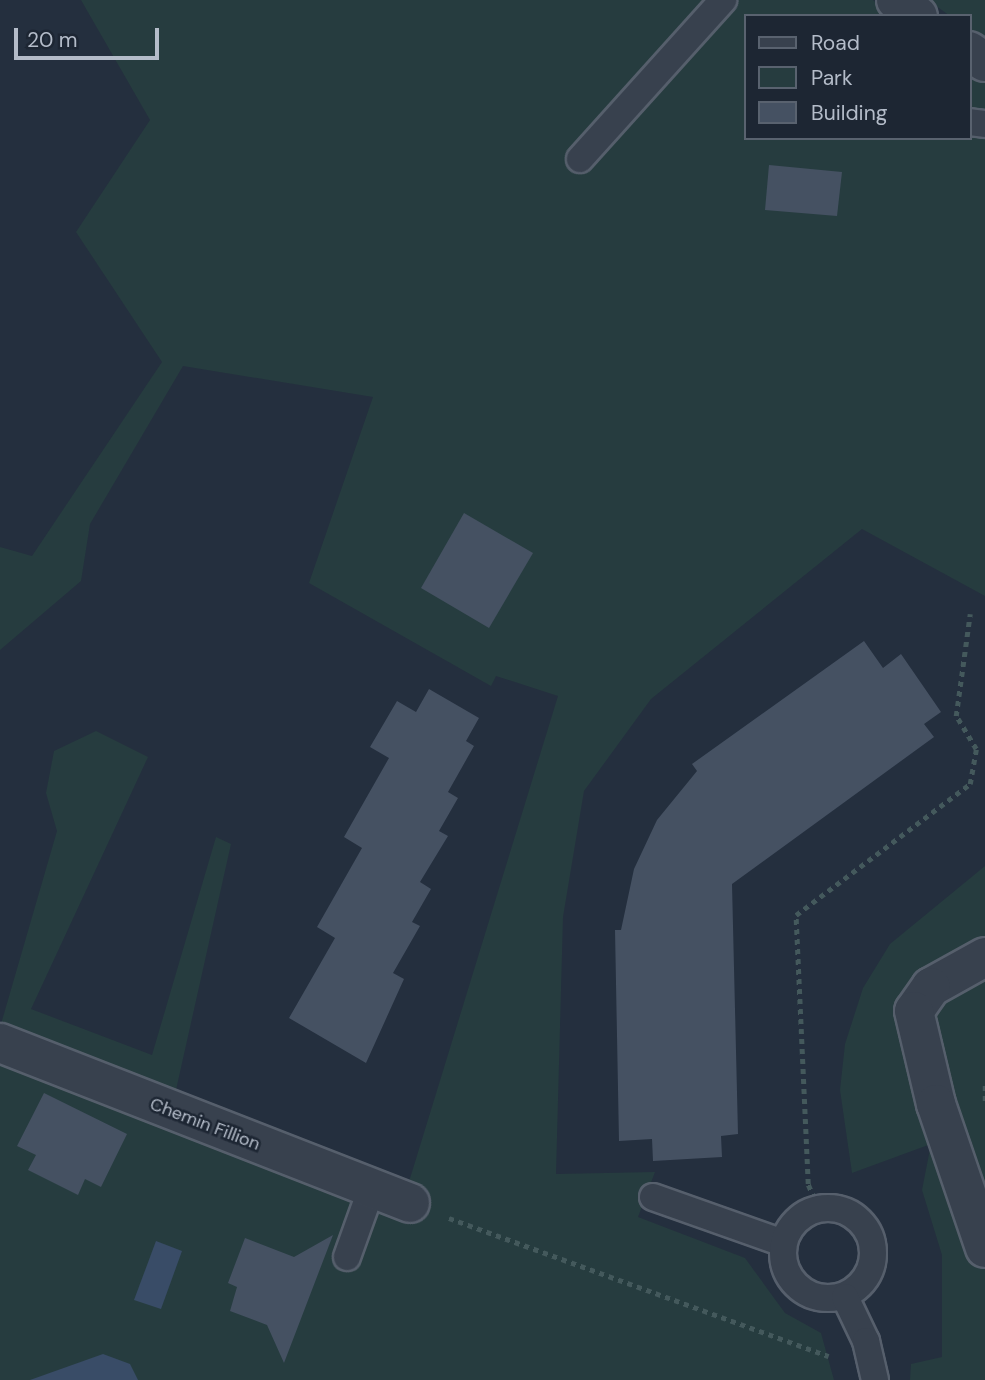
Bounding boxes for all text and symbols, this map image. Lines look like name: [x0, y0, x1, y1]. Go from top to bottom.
scale bar: [18, 14, 163, 58]
legend: [744, 14, 971, 140]
text: 20 m: [27, 26, 78, 54]
text: Road: [811, 29, 860, 57]
text: Park: [811, 64, 852, 92]
text: Building: [811, 99, 887, 127]
street label: Chemin Fillion: [147, 1093, 263, 1155]

